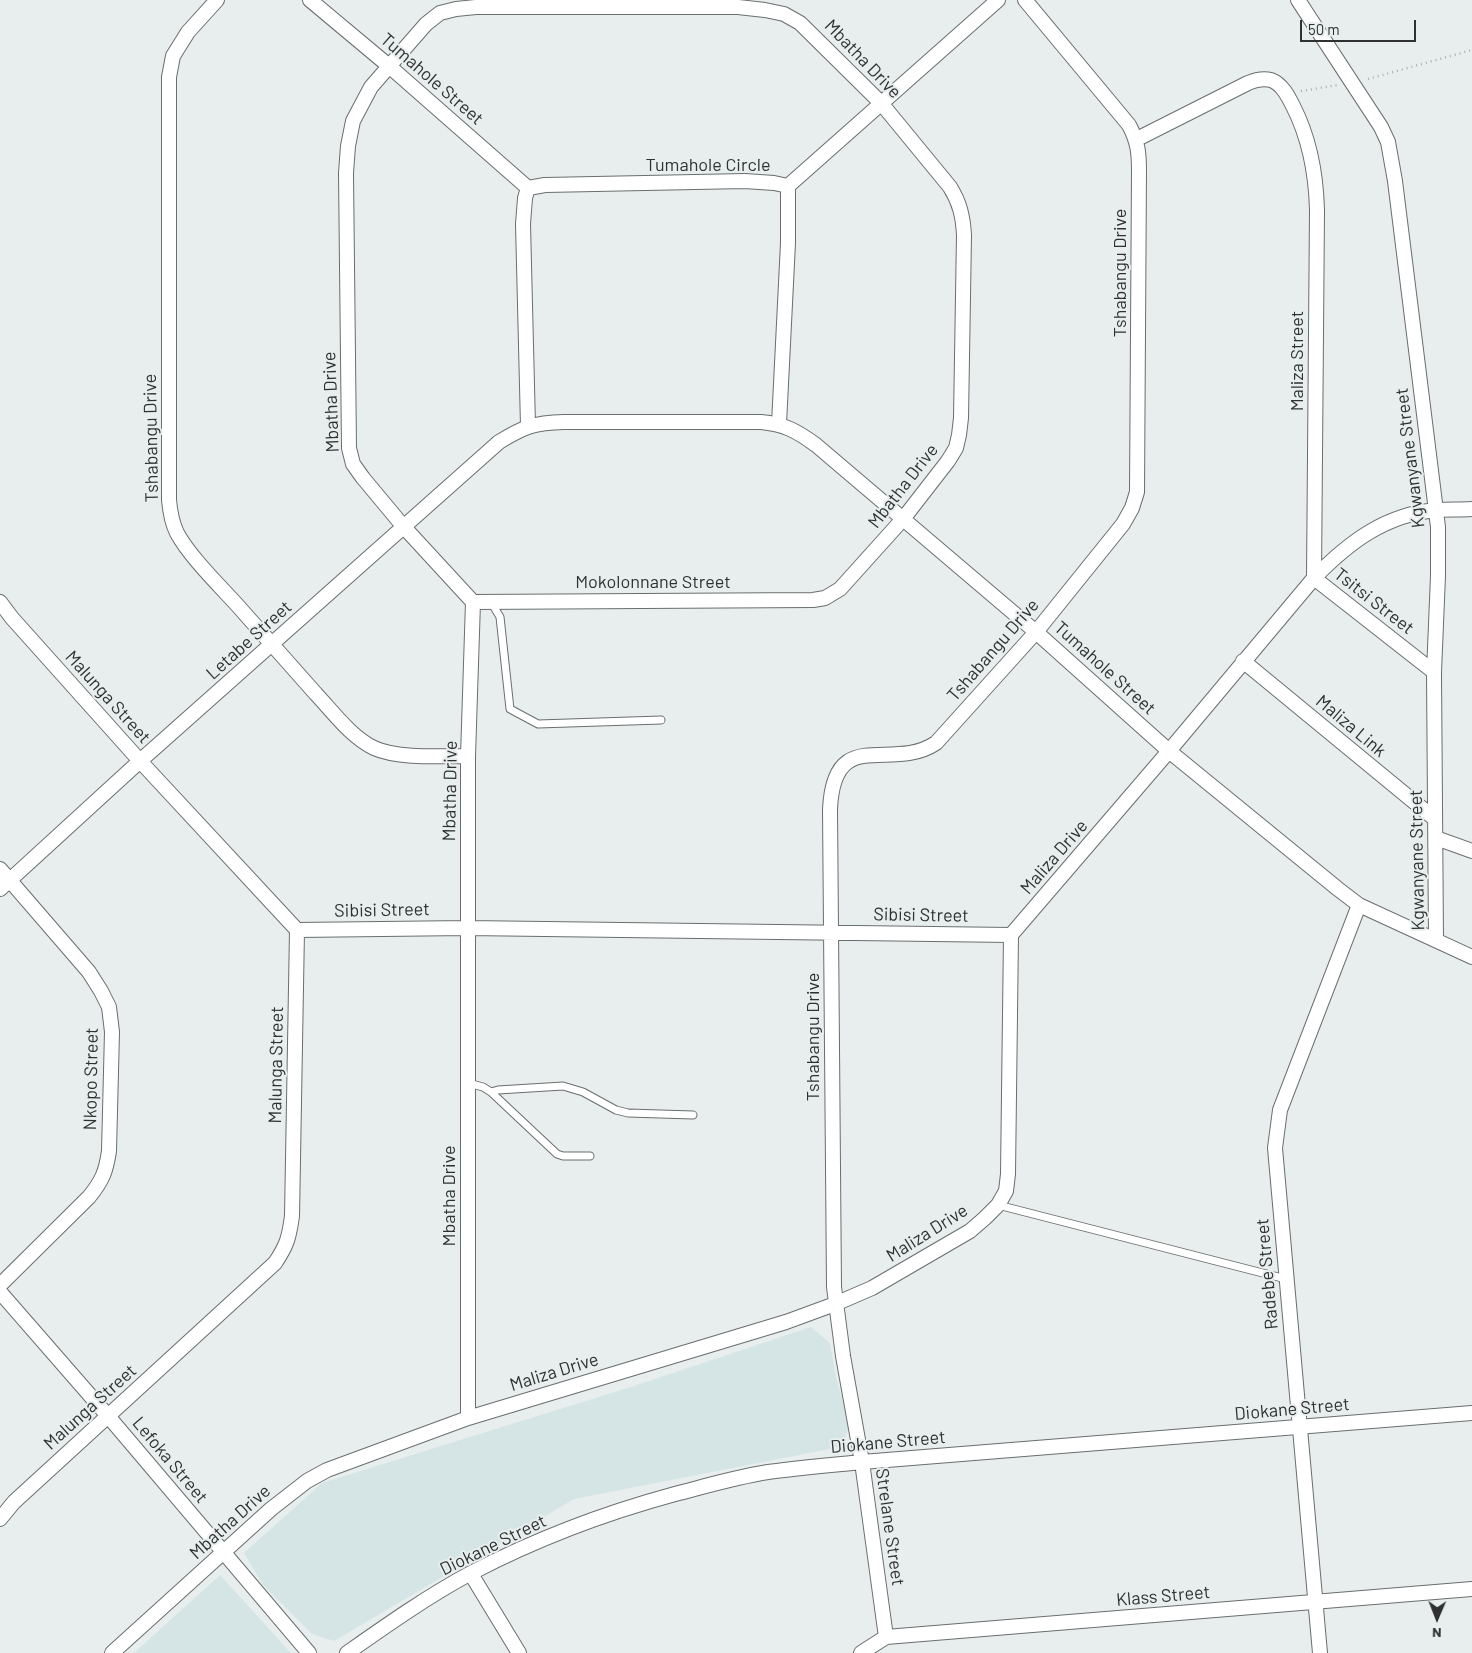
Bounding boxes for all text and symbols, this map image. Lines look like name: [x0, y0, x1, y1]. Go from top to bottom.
scale bar: [1302, 10, 1418, 42]
street label: Mbatha Drive: [820, 15, 906, 103]
text: 50 m: [1308, 20, 1340, 38]
street label: Tumahole Street: [376, 29, 488, 129]
street label: Tumahole Circle: [646, 154, 770, 176]
street label: Tshabangu Drive: [1109, 209, 1131, 337]
street label: Maliza Street: [1286, 311, 1308, 411]
street label: Mbatha Drive: [318, 351, 344, 453]
street label: Tshabangu Drive: [139, 374, 163, 502]
street label: Kgwanyane Street: [1391, 387, 1429, 529]
street label: Mbatha Drive: [863, 440, 943, 532]
street label: Tsitsi Street: [1330, 563, 1418, 639]
street label: Mokolonnane Street: [575, 571, 731, 593]
street label: Tshabangu Drive: [943, 594, 1043, 706]
street label: Letabe Street: [202, 596, 296, 684]
street label: Tumahole Street: [1050, 617, 1160, 719]
street label: Malunga Street: [61, 646, 155, 748]
street label: Maliza Link: [1311, 690, 1391, 762]
street label: Mbatha Drive: [438, 740, 462, 842]
street label: Kgwanyane Street: [1405, 789, 1429, 931]
street label: Maliza Drive: [1016, 815, 1092, 899]
street label: Sibisi Street: [334, 898, 430, 922]
street label: Sibisi Street: [873, 903, 969, 927]
street label: Tshabangu Drive: [802, 973, 824, 1101]
street label: Malunga Street: [264, 1006, 288, 1124]
street label: Nkopo Street: [79, 1027, 103, 1131]
street label: Mbatha Drive: [438, 1146, 460, 1246]
street label: Maliza Drive: [882, 1200, 972, 1266]
street label: Radebe Street: [1251, 1217, 1283, 1331]
street label: Maliza Drive: [507, 1348, 601, 1396]
street label: Malunga Street: [39, 1360, 141, 1454]
street label: Diokane Street: [1234, 1393, 1350, 1425]
street label: Lefoka Street: [128, 1413, 212, 1507]
street label: Diokane Street: [830, 1426, 946, 1458]
street label: Strelane Street: [871, 1467, 909, 1587]
street label: Mbatha Drive: [185, 1480, 275, 1564]
street label: Diokane Street: [436, 1510, 550, 1580]
street label: Klass Street: [1115, 1581, 1211, 1611]
north arrow: [1412, 1593, 1462, 1643]
text: N: [1432, 1625, 1442, 1642]

